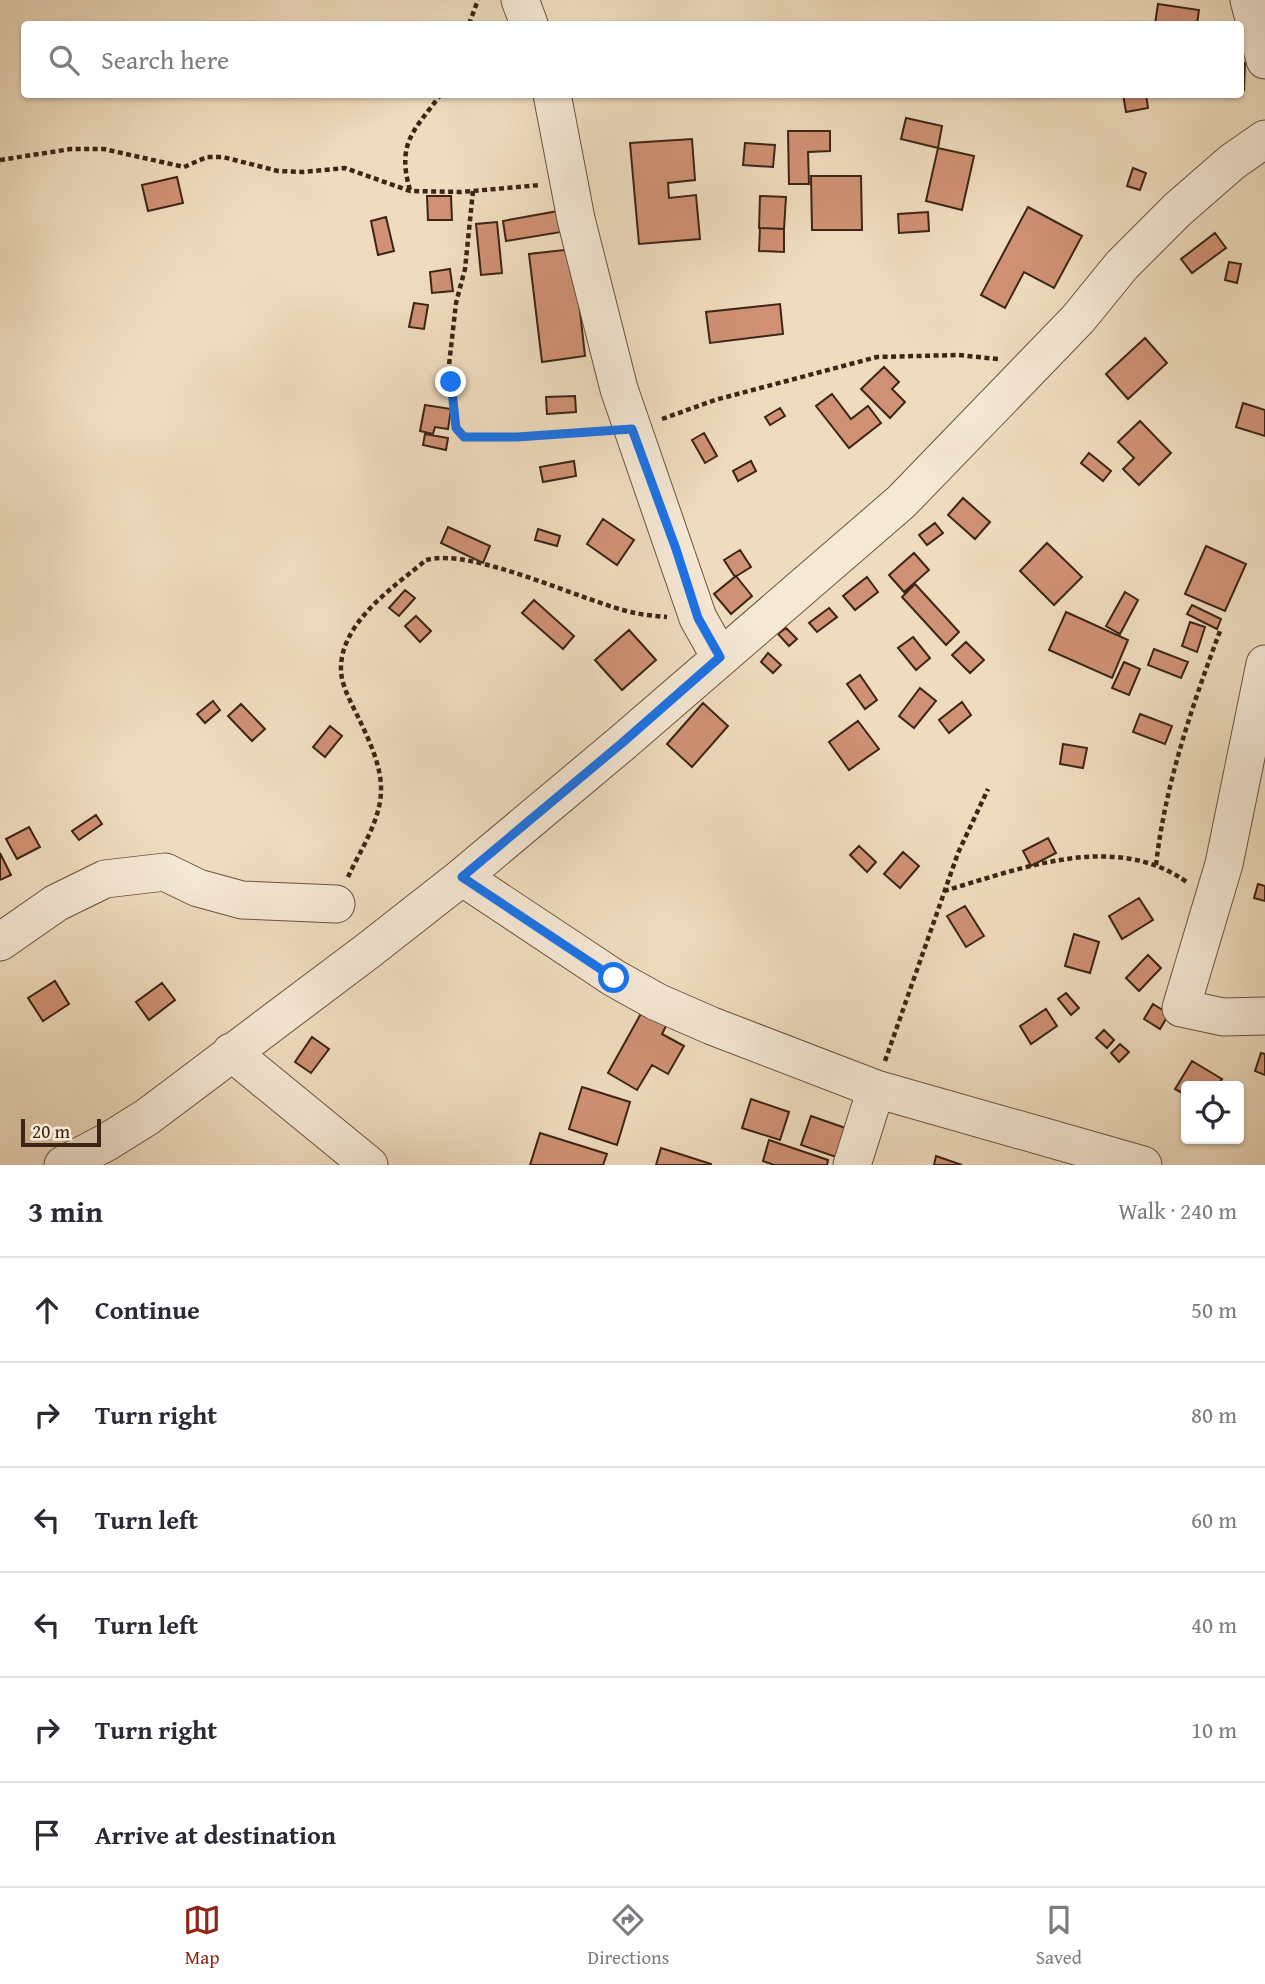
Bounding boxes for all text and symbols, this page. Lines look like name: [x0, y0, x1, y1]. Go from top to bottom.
search box: [21, 21, 1244, 98]
text: Search here: [101, 40, 229, 79]
icon: search: [45, 41, 83, 79]
route end: [435, 366, 466, 397]
route start: [598, 962, 629, 993]
map controls: [1181, 1081, 1244, 1144]
button: locate: [1181, 1081, 1244, 1144]
scale bar: [21, 1116, 102, 1148]
text: 20 m: [32, 1117, 70, 1145]
text: 3 min: [28, 1189, 103, 1233]
text: Walk · 240 m: [1118, 1194, 1237, 1227]
text: Continue: [95, 1290, 200, 1329]
icon: ahead: [28, 1291, 66, 1329]
text: 50 m: [1191, 1293, 1237, 1326]
text: Turn right: [95, 1395, 217, 1434]
icon: right: [28, 1396, 66, 1434]
text: 80 m: [1191, 1398, 1237, 1431]
text: Turn left: [95, 1500, 198, 1539]
icon: left: [28, 1501, 66, 1539]
text: 60 m: [1191, 1503, 1237, 1536]
text: Turn left: [95, 1605, 198, 1644]
icon: left: [28, 1606, 66, 1644]
text: 40 m: [1191, 1608, 1237, 1641]
text: Turn right: [95, 1710, 217, 1749]
icon: right: [28, 1711, 66, 1749]
text: 10 m: [1191, 1713, 1237, 1746]
text: Arrive at destination: [95, 1815, 336, 1854]
icon: arrive: [28, 1816, 66, 1854]
tab: Map: [183, 1901, 221, 1971]
tab: Directions: [588, 1901, 669, 1971]
tab: Saved: [1036, 1901, 1082, 1971]

